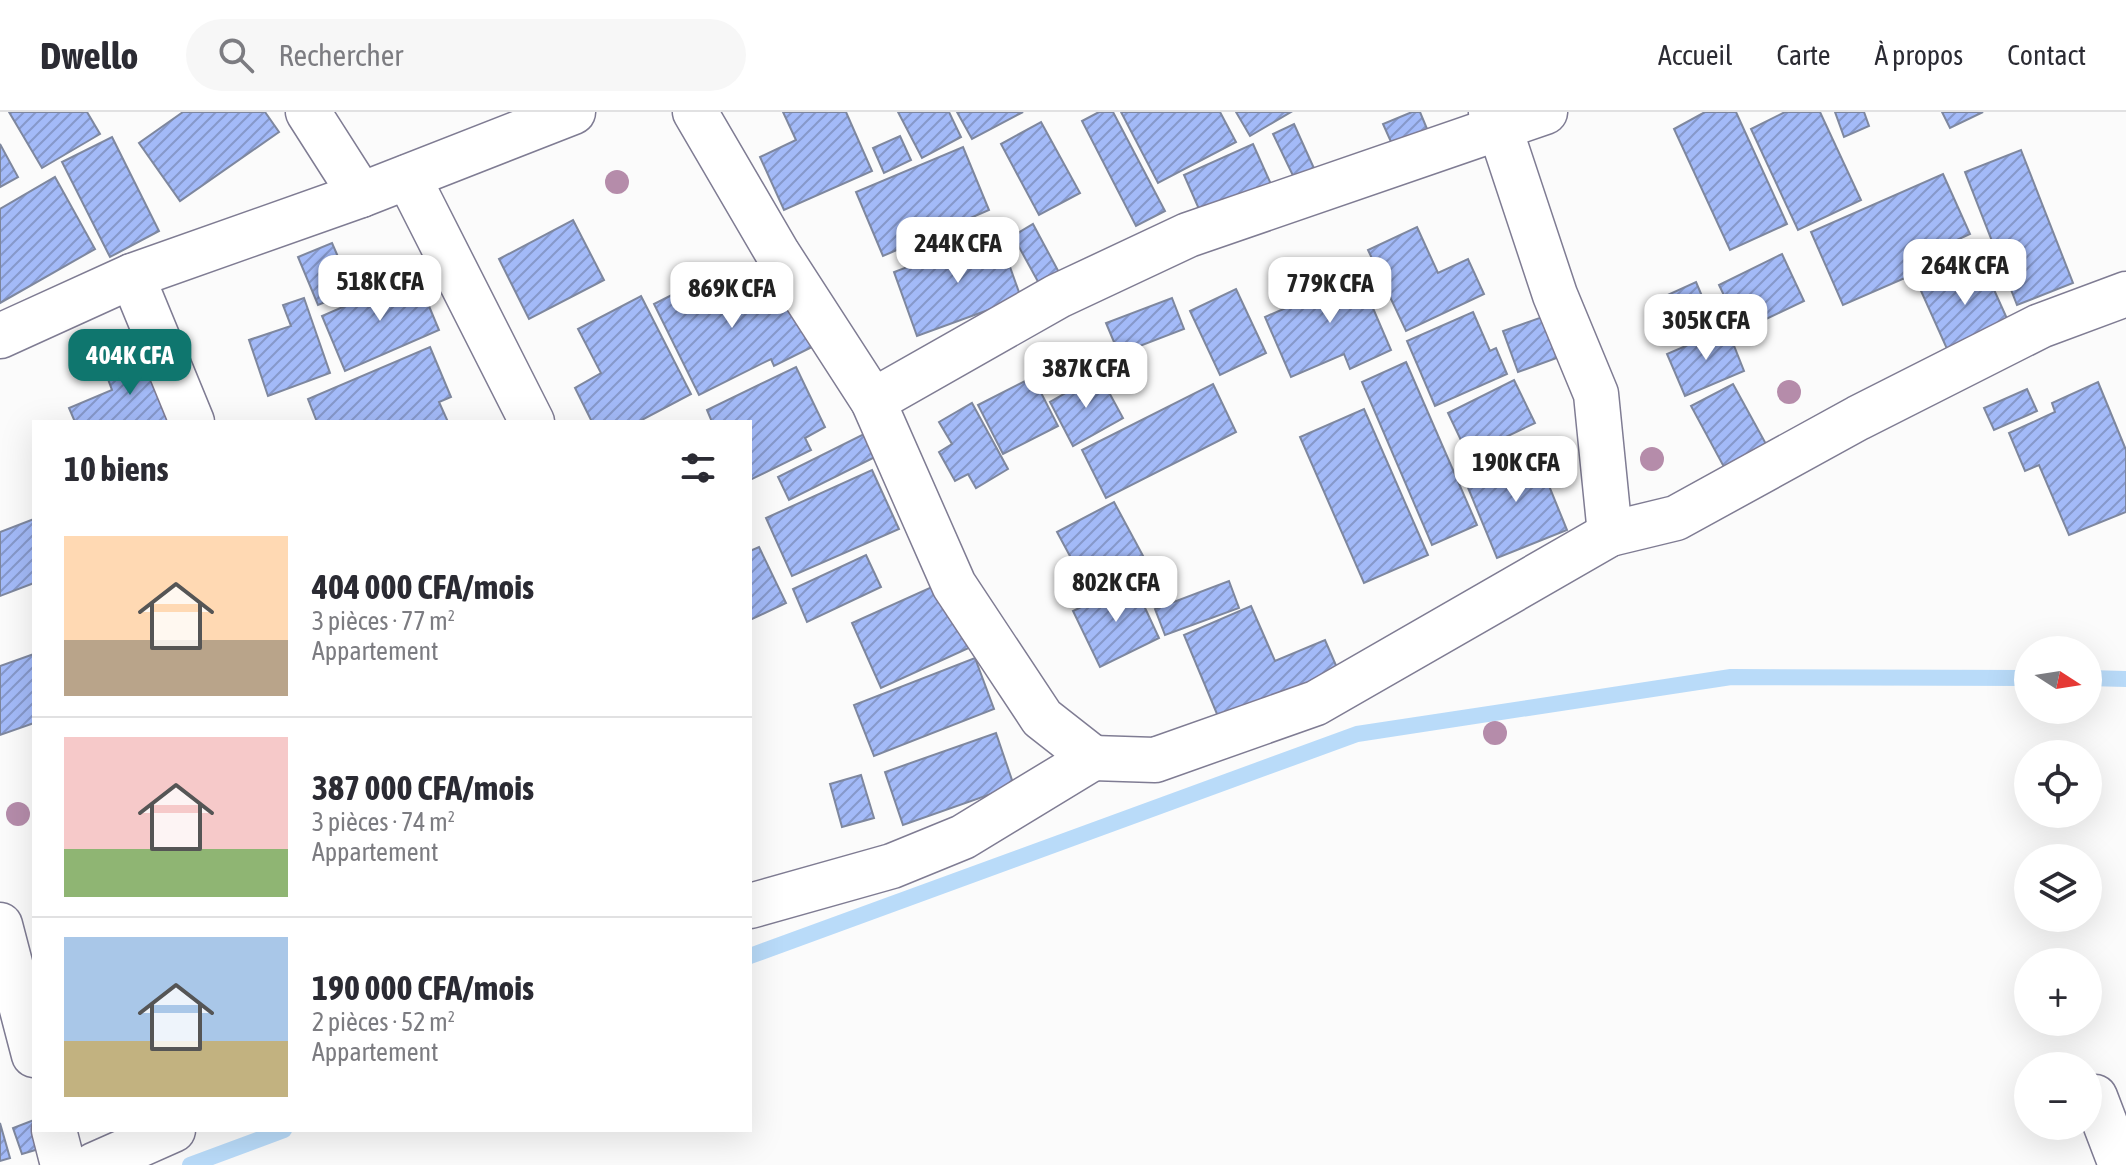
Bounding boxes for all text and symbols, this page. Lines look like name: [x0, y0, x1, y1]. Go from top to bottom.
search box: [186, 19, 746, 91]
icon: search: [214, 33, 258, 77]
text: Dwello: [40, 34, 138, 77]
text: Rechercher: [278, 38, 403, 72]
text: Accueil: [1658, 39, 1732, 71]
text: Carte: [1776, 39, 1831, 71]
text: À propos: [1875, 39, 1963, 71]
text: Contact: [2007, 39, 2086, 71]
pin: 244K CFA: [875, 217, 1041, 285]
text: 244K CFA: [914, 228, 1002, 258]
pin: 264K CFA: [1882, 239, 2048, 307]
text: 264K CFA: [1921, 250, 2009, 280]
pin: 518K CFA: [297, 255, 463, 323]
pin: 779K CFA: [1247, 257, 1413, 325]
pin: 869K CFA: [649, 262, 815, 330]
text: 518K CFA: [336, 266, 424, 296]
text: 779K CFA: [1286, 268, 1374, 298]
text: 869K CFA: [688, 273, 776, 303]
pin: 305K CFA: [1623, 294, 1789, 362]
text: 305K CFA: [1662, 305, 1750, 335]
pin: 404K CFA: [47, 329, 213, 397]
text: 404K CFA: [86, 340, 174, 370]
pin: 387K CFA: [1003, 342, 1169, 410]
text: 387K CFA: [1042, 353, 1130, 383]
pin: 190K CFA: [1433, 436, 1599, 504]
icon: filters: [676, 446, 720, 490]
text: 190K CFA: [1472, 447, 1560, 477]
text: 10 biens: [64, 449, 168, 488]
pin: 802K CFA: [1033, 556, 1199, 624]
text: 404 000 CFA/mois: [312, 567, 534, 606]
text: 802K CFA: [1072, 567, 1160, 597]
icon: home: [128, 568, 224, 664]
text: 3 pièces · 77 m²: [312, 606, 455, 636]
text: Appartement: [312, 636, 439, 666]
north arrow: [2014, 636, 2102, 724]
map controls: [2014, 636, 2102, 1140]
button: locate: [2014, 740, 2102, 828]
text: 387 000 CFA/mois: [312, 768, 534, 807]
icon: home: [128, 769, 224, 865]
text: 3 pièces · 74 m²: [312, 807, 455, 837]
text: Appartement: [312, 837, 439, 867]
button: layers: [2014, 844, 2102, 932]
button: +: [2014, 948, 2102, 1036]
text: 190 000 CFA/mois: [312, 968, 534, 1007]
icon: home: [128, 969, 224, 1065]
text: 2 pièces · 52 m²: [312, 1007, 455, 1037]
text: Appartement: [312, 1037, 439, 1067]
button: −: [2014, 1052, 2102, 1140]

